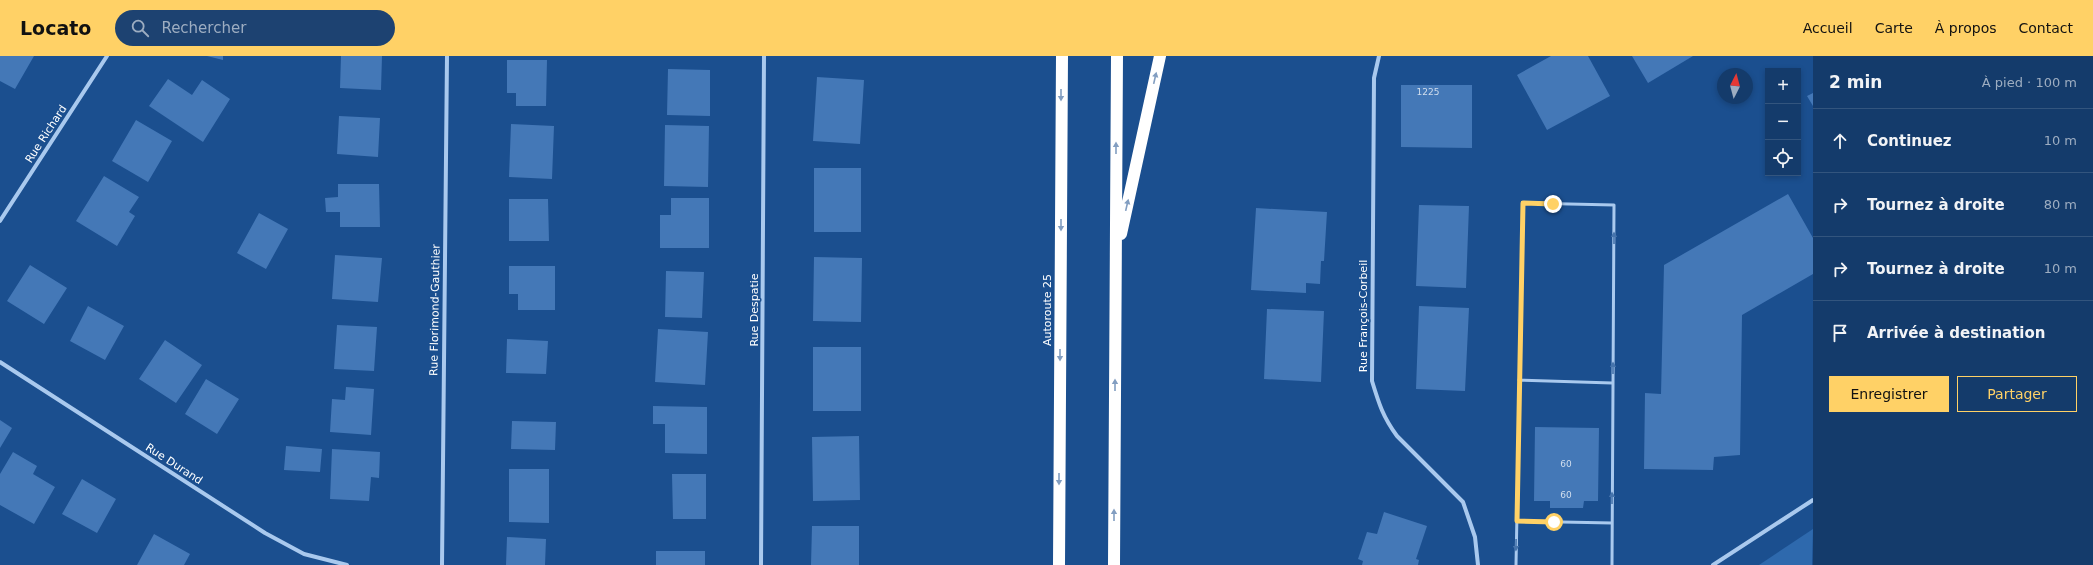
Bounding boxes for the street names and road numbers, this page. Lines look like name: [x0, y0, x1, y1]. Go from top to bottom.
street label: Rue Richard: [23, 103, 69, 165]
street label: Rue Florimond-Gauthier: [427, 244, 443, 376]
street label: Rue François-Corbeil: [1357, 260, 1370, 372]
street label: Rue Despatie: [748, 273, 761, 347]
street label: Autoroute 25: [1041, 274, 1054, 346]
street label: Rue Durand: [143, 441, 205, 487]

